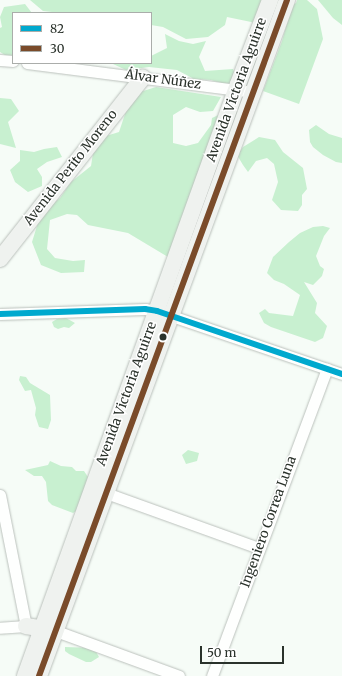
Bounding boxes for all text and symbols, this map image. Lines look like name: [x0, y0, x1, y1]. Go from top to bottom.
legend: [12, 12, 152, 64]
street label: Avenida Victoria Aguirre: [204, 16, 270, 164]
text: 82: [50, 21, 64, 36]
text: 30: [50, 41, 64, 56]
street label: Álvar Núñez: [124, 67, 202, 93]
street label: Avenida Perito Moreno: [21, 107, 121, 229]
street label: Avenida Victoria Aguirre: [94, 320, 160, 468]
unlabelled marker: [158, 332, 168, 342]
street label: Ingeniero Correa Luna: [238, 454, 300, 590]
scale bar: [202, 638, 286, 664]
text: 50 m: [207, 645, 236, 660]

